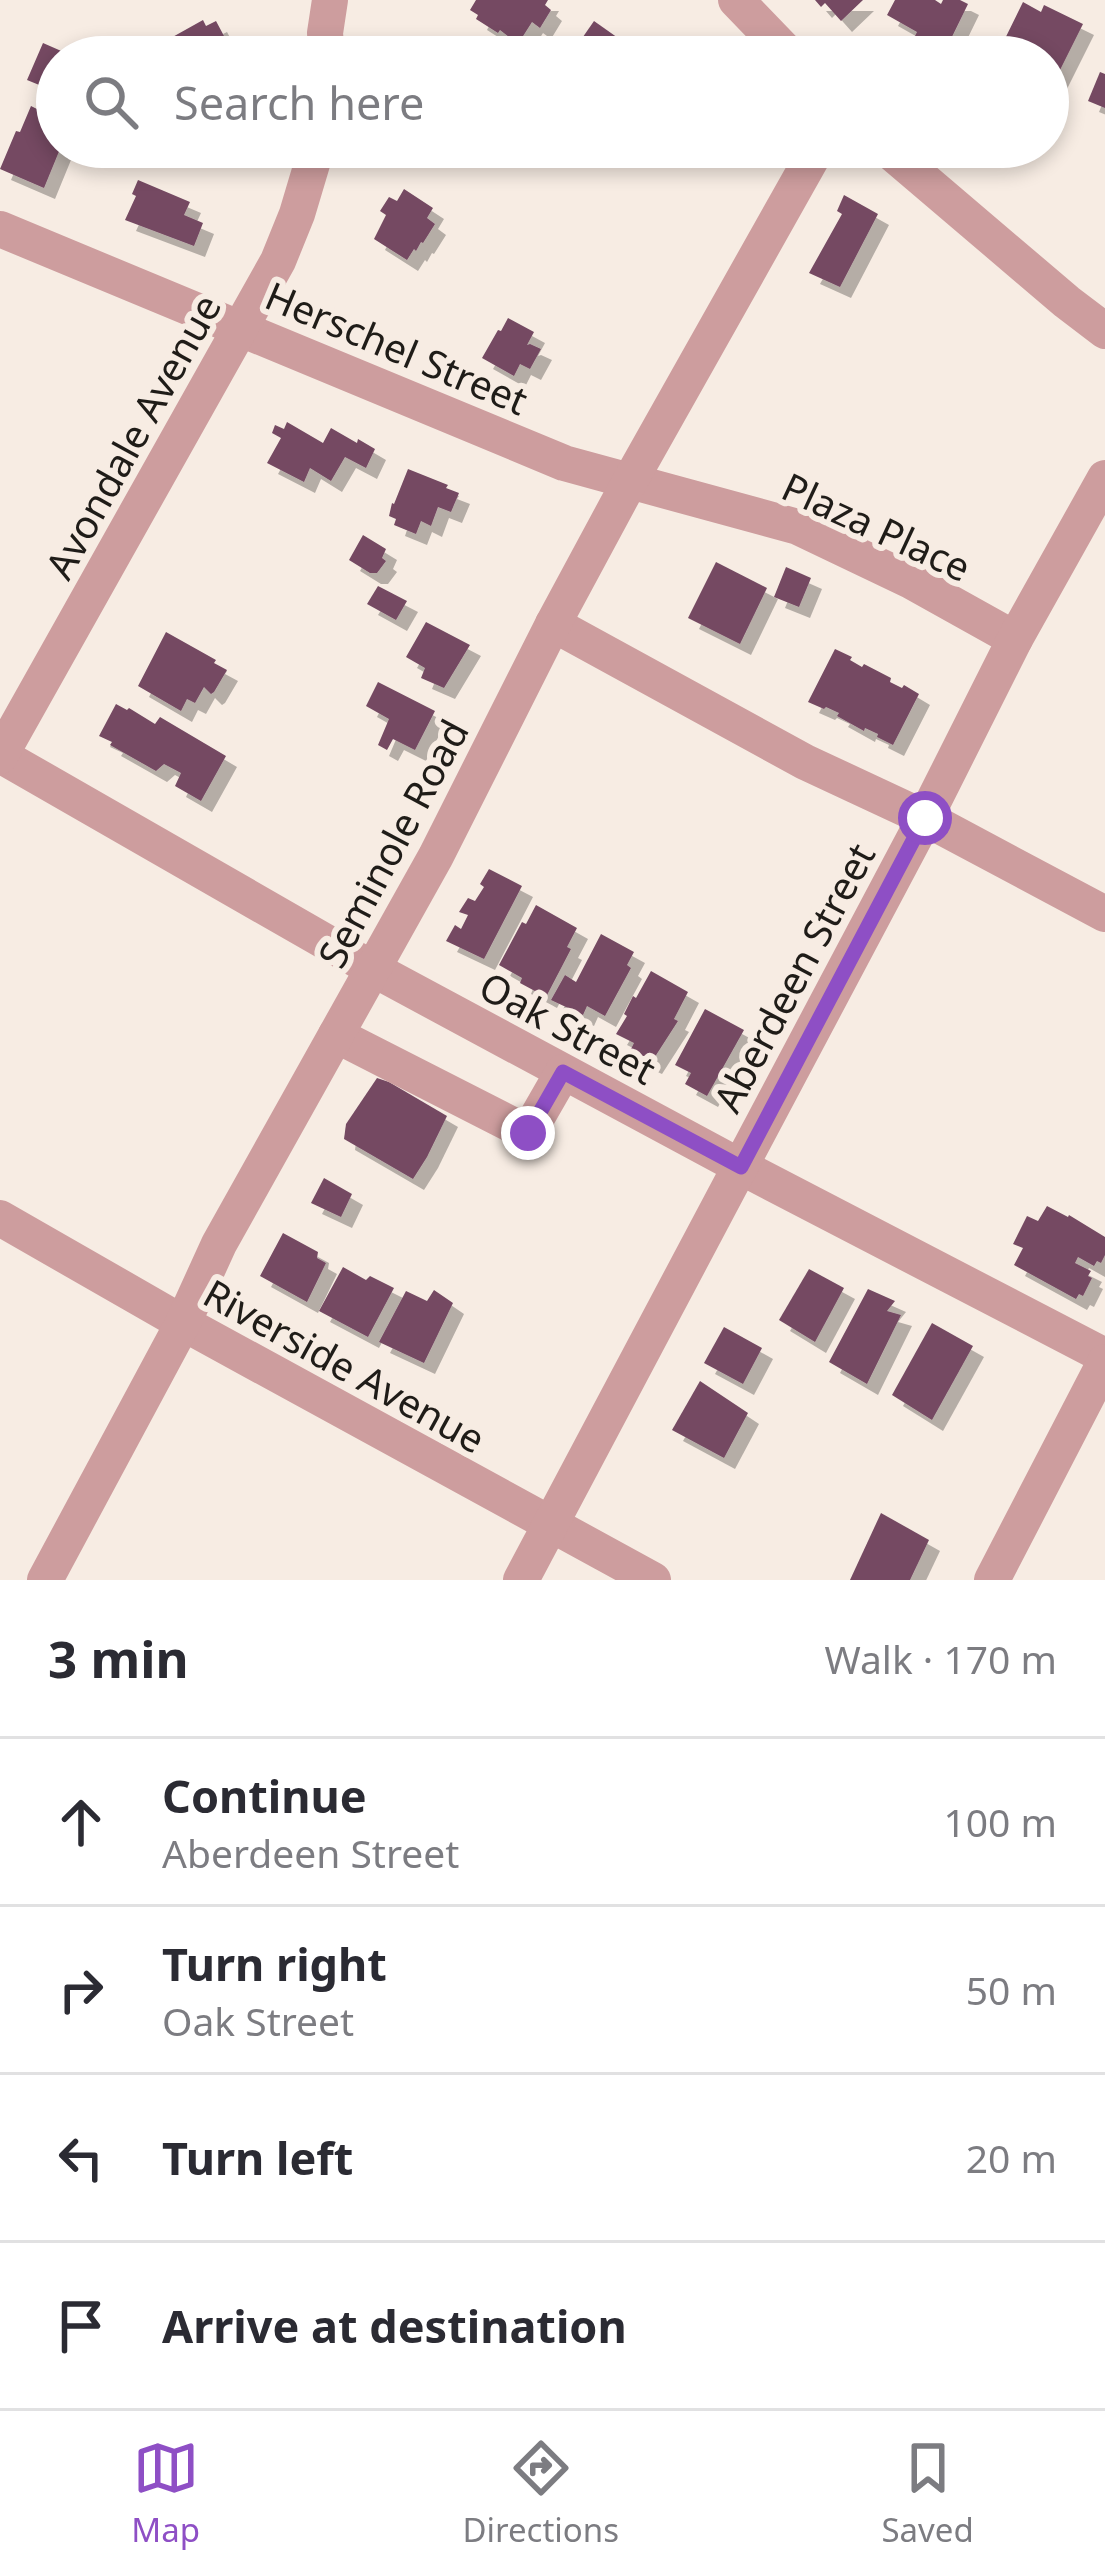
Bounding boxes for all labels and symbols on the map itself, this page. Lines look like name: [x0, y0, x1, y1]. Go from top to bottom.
street label: Herschel Street: [258, 268, 536, 426]
street label: Avondale Avenue: [32, 284, 232, 588]
street label: Plaza Place: [774, 459, 980, 593]
street label: Seminole Road: [304, 710, 480, 976]
route start: [898, 791, 952, 845]
street label: Aberdeen Street: [700, 833, 886, 1121]
street label: Oak Street: [471, 958, 665, 1096]
route end: [501, 1106, 555, 1160]
street label: Riverside Avenue: [195, 1266, 495, 1464]

